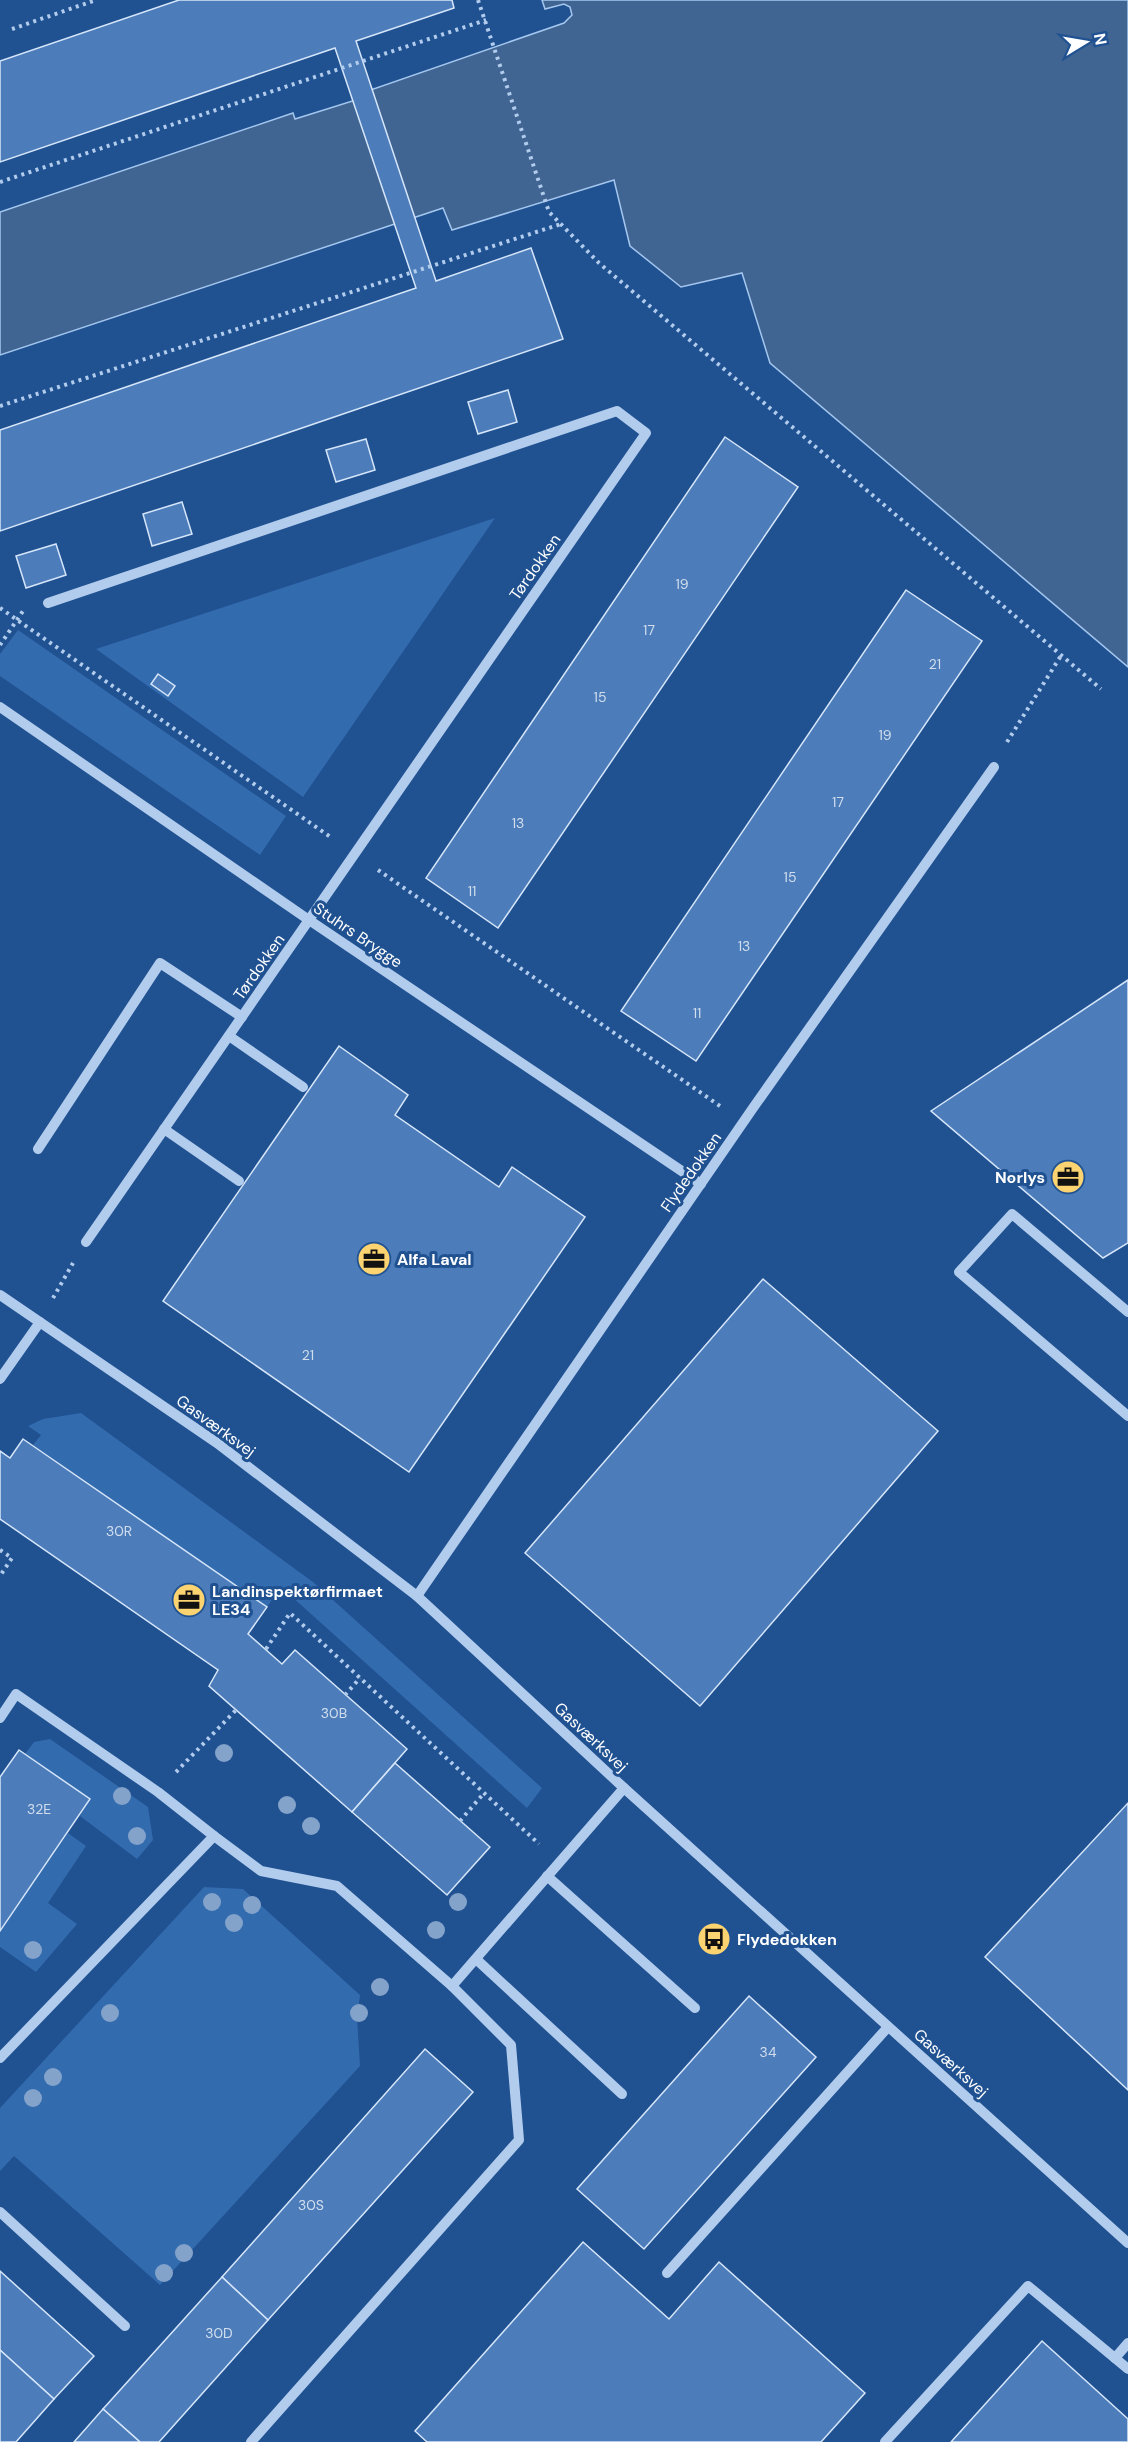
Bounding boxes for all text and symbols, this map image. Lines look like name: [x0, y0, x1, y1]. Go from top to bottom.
north arrow: [1056, 12, 1116, 72]
text: N: [1089, 32, 1112, 47]
street label: Tørdokken: [505, 530, 565, 604]
house number: 19: [675, 575, 689, 593]
house number: 17: [643, 621, 655, 639]
house number: 21: [929, 655, 941, 673]
house number: 15: [594, 688, 606, 706]
house number: 19: [878, 726, 892, 744]
house number: 17: [832, 793, 844, 811]
house number: 13: [512, 814, 524, 832]
house number: 15: [784, 868, 796, 886]
house number: 11: [468, 882, 476, 900]
street label: Stuhrs Brygge: [310, 898, 406, 972]
street label: Tørdokken: [229, 930, 289, 1004]
house number: 13: [738, 937, 750, 955]
house number: 11: [693, 1004, 701, 1022]
street label: Flydedokken: [656, 1128, 726, 1216]
office icon: Norlys: [1050, 1159, 1086, 1195]
place label: Norlys: [995, 1167, 1045, 1188]
office icon: Alfa Laval: [356, 1241, 392, 1277]
place label: Alfa Laval: [397, 1249, 472, 1270]
house number: 21: [302, 1346, 314, 1364]
street label: Gasværksvej: [172, 1390, 260, 1462]
house number: 30R: [106, 1522, 132, 1540]
place label: Landinspektørfirmaet LE34: [212, 1581, 383, 1620]
office icon: Landinspektørfirmaet LE34: [171, 1582, 207, 1618]
street label: Gasværksvej: [550, 1698, 632, 1776]
house number: 30B: [321, 1704, 347, 1722]
house number: 32E: [27, 1800, 51, 1818]
bus stop icon: Flydedokken: [696, 1921, 732, 1957]
place label: Flydedokken: [737, 1929, 837, 1950]
street label: Gasværksvej: [909, 2024, 993, 2102]
house number: 34: [760, 2043, 777, 2061]
house number: 30S: [298, 2196, 324, 2214]
house number: 30D: [205, 2324, 233, 2342]

